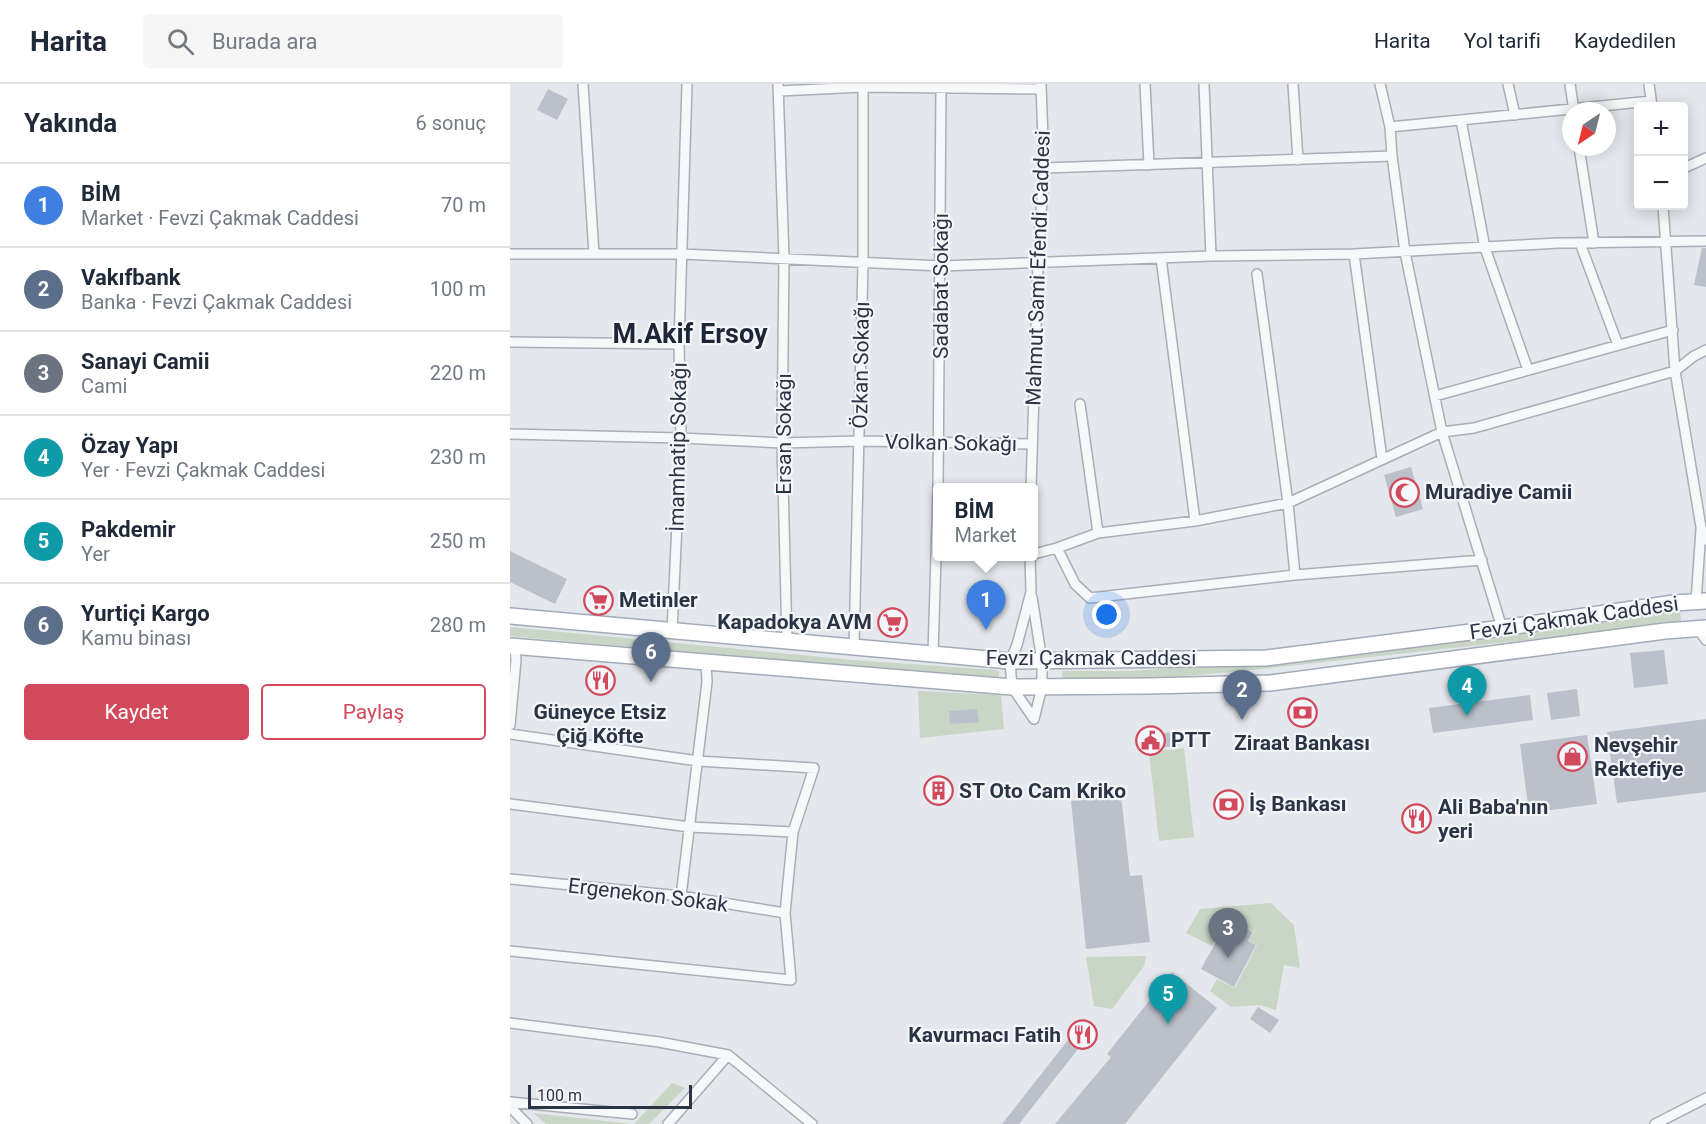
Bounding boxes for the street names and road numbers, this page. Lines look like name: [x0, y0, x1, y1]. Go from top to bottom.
street label: Mahmut Sami Efendi Caddesi: [1021, 130, 1055, 406]
street label: Sadabat Sokağı: [929, 213, 953, 359]
street label: Özkan Sokağı: [848, 301, 874, 429]
street label: İmamhatip Sokağı: [665, 362, 691, 532]
street label: Ersan Sokağı: [772, 373, 796, 495]
street label: Volkan Sokağı: [885, 430, 1017, 456]
street label: Fevzi Çakmak Caddesi: [1468, 591, 1680, 645]
street label: Fevzi Çakmak Caddesi: [986, 646, 1196, 670]
street label: Ergenekon Sokak: [567, 873, 730, 917]

